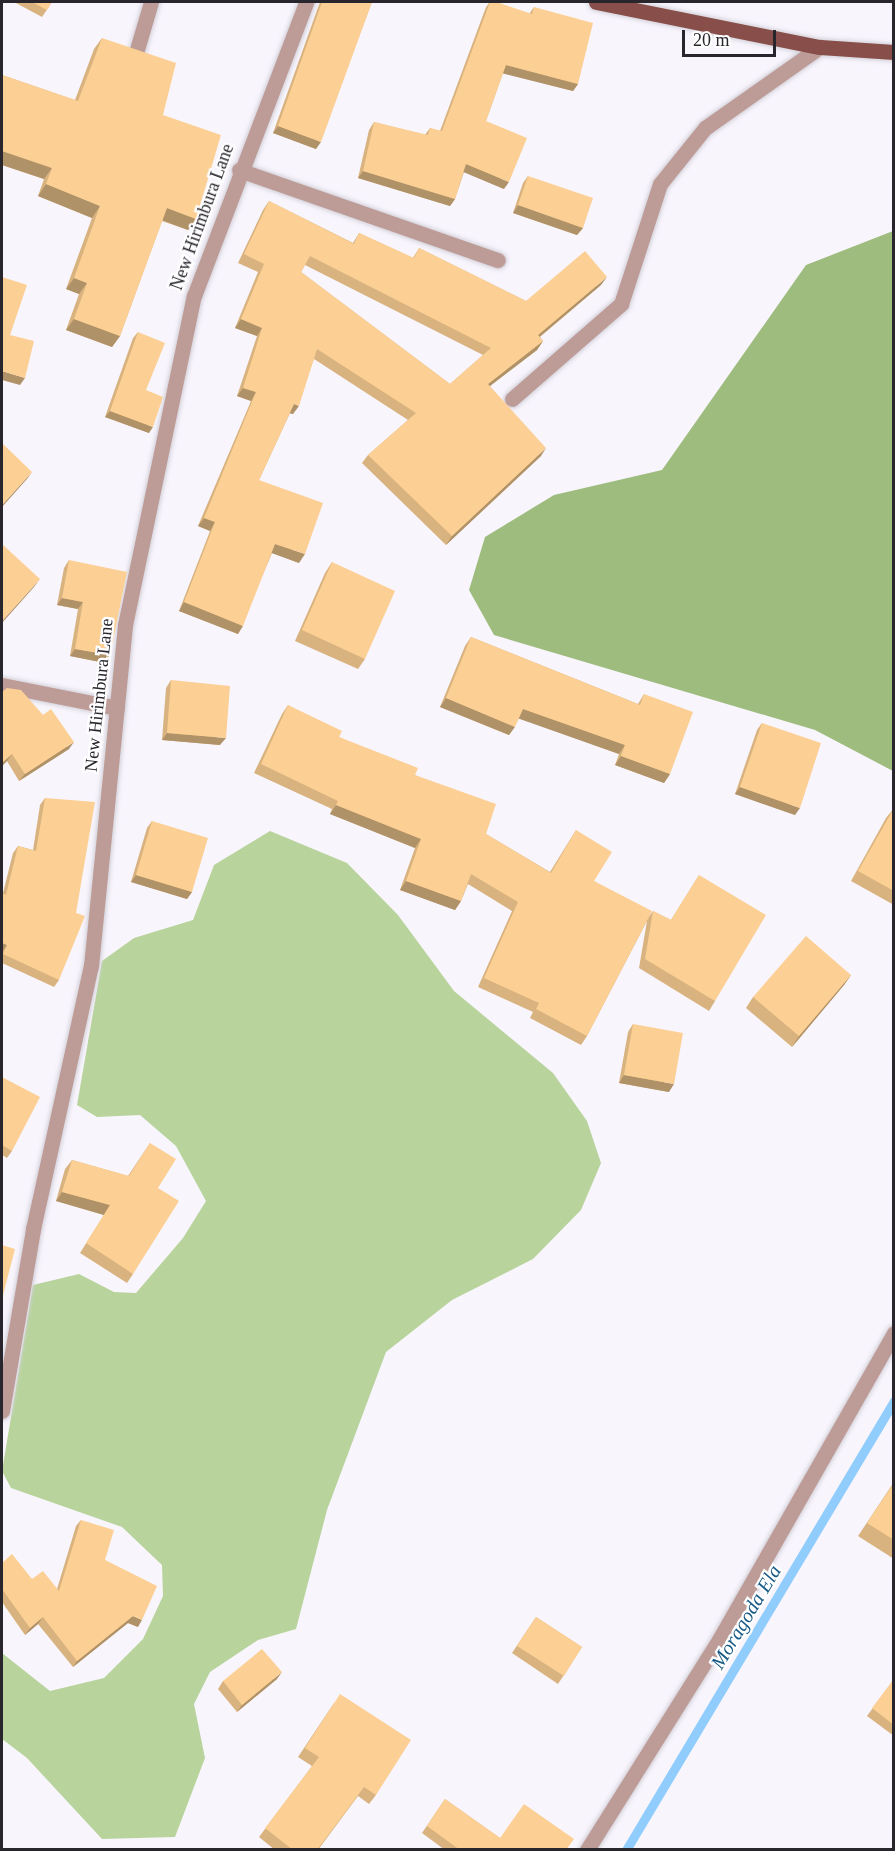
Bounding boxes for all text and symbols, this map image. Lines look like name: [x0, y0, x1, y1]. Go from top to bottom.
scale bar: [685, 18, 780, 56]
text: 20 m: [693, 30, 730, 50]
street label: New Hirimbura Lane: [166, 141, 238, 293]
street label: New Hirimbura Lane: [80, 617, 118, 773]
water label: Moragoda Ela: [706, 1561, 786, 1673]

